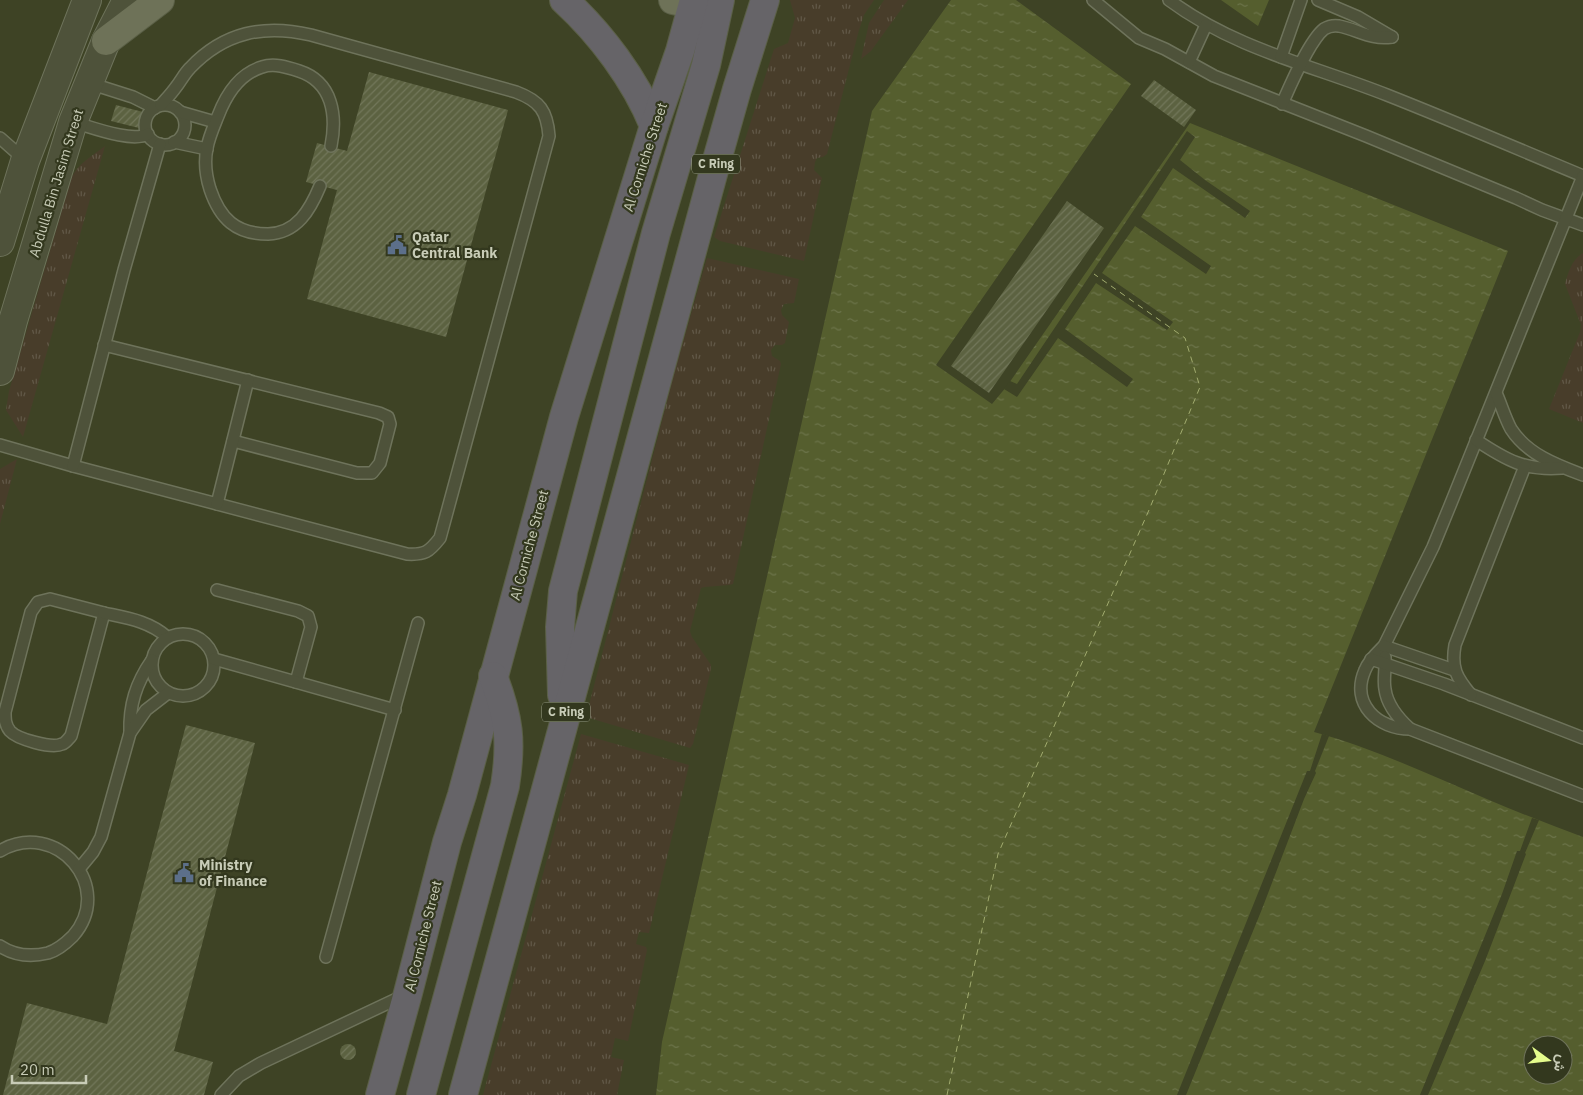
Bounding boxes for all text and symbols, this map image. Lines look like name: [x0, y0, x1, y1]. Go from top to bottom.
street label: Al Corniche Street: [619, 100, 671, 214]
street label: Abdulla Bin Jasim Street: [25, 107, 87, 259]
road number: C Ring: [692, 154, 740, 173]
place label: Qatar Central Bank: [412, 228, 498, 262]
public building icon: Qatar Central Bank: [386, 234, 408, 256]
street label: Al Corniche Street: [506, 488, 552, 602]
road number: C Ring: [542, 702, 590, 722]
place label: Ministry of Finance: [199, 856, 267, 890]
public building icon: Ministry of Finance: [173, 862, 195, 884]
street label: Al Corniche Street: [401, 879, 445, 993]
north arrow: [1523, 1035, 1573, 1085]
scale bar: [12, 1052, 86, 1084]
text: ش: [1550, 1053, 1571, 1074]
text: 20 m: [20, 1060, 55, 1079]

